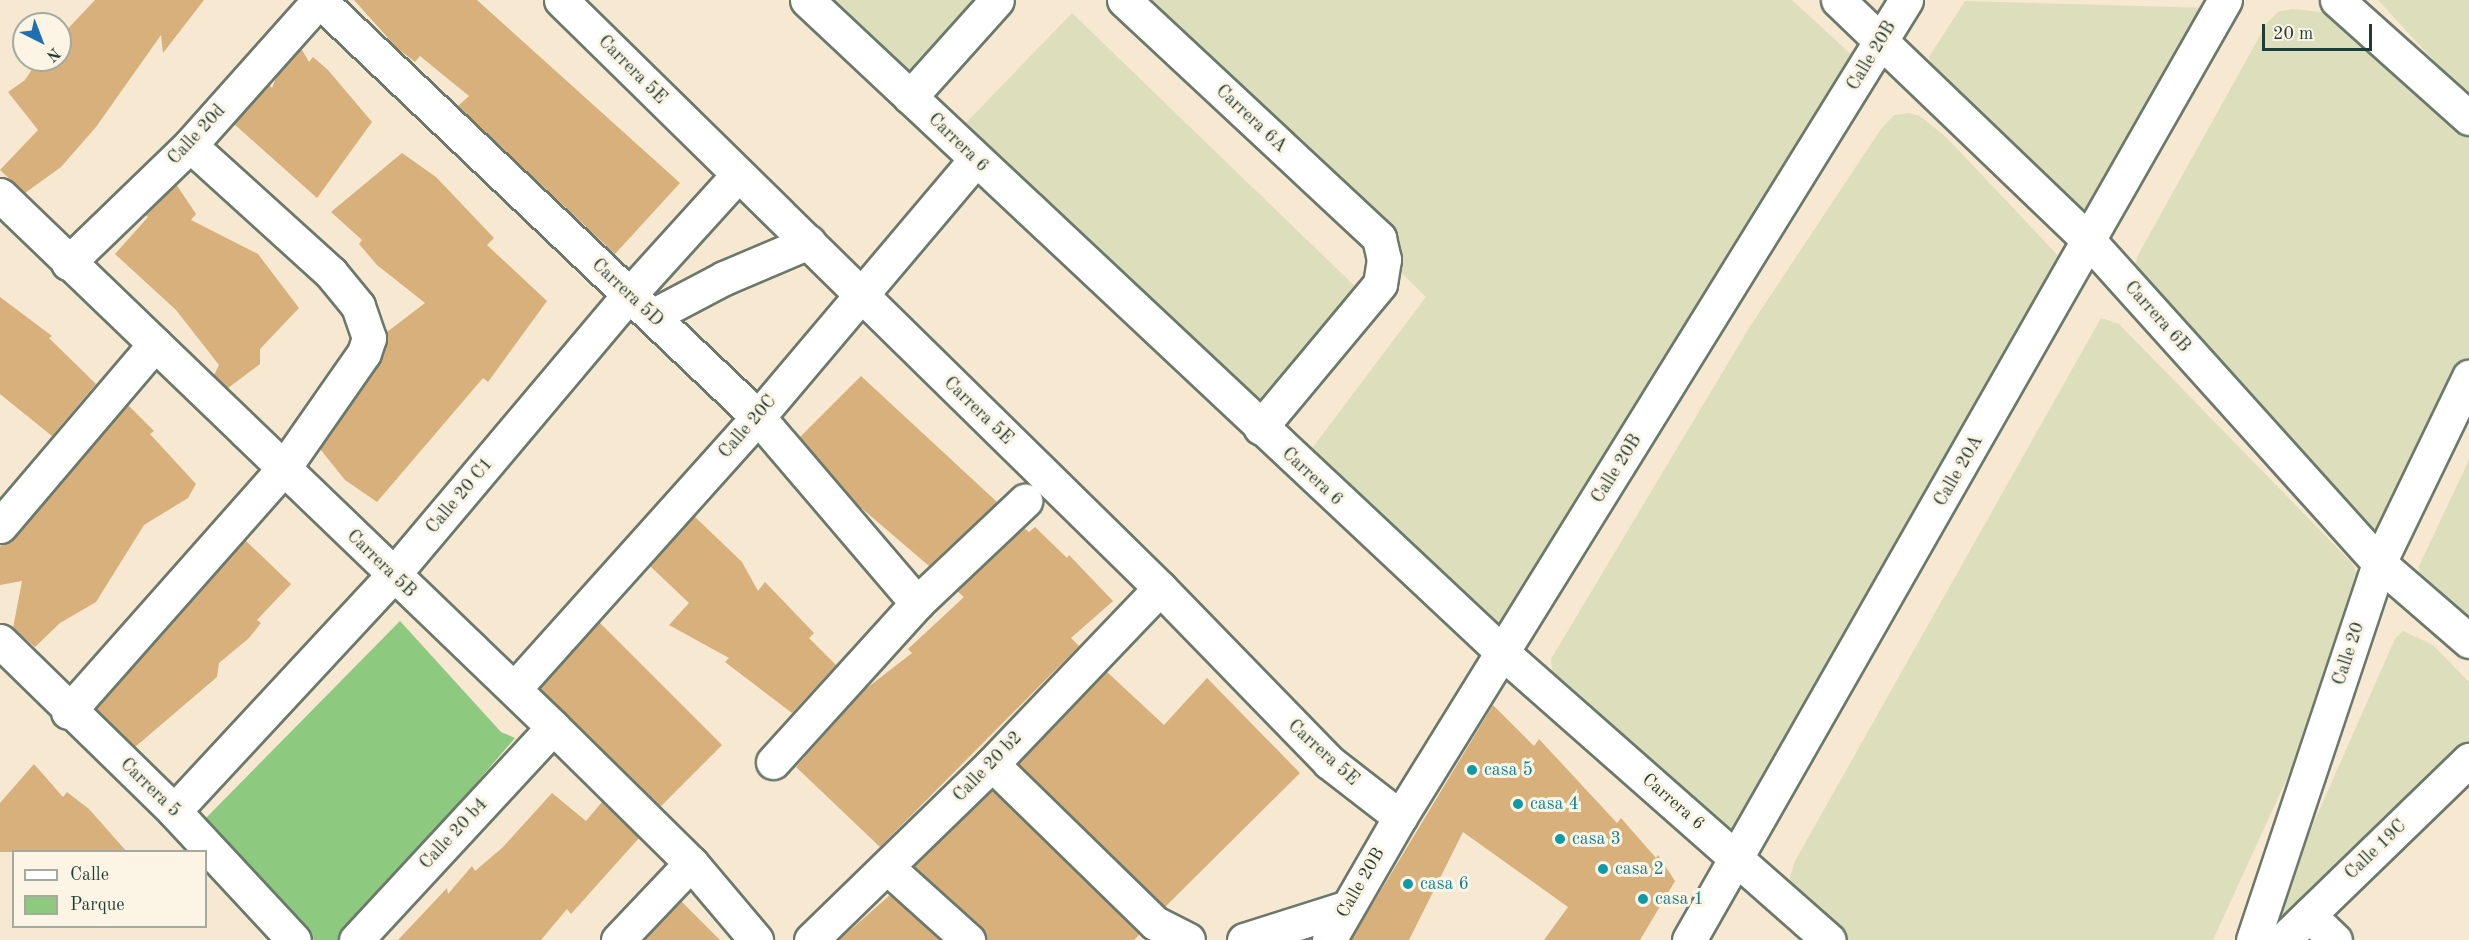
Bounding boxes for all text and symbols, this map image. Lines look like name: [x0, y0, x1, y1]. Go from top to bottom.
north arrow: [12, 12, 72, 72]
scale bar: [2265, 12, 2374, 50]
street label: Calle 20B: [1843, 17, 1901, 95]
text: 20 m: [2273, 25, 2313, 43]
street label: Carrera 5E: [593, 31, 671, 109]
text: N: [43, 44, 63, 64]
street label: Carrera 6A: [1211, 81, 1291, 157]
street label: Calle 20d: [164, 100, 230, 170]
street label: Carrera 6: [923, 109, 993, 177]
street label: Carrera 5D: [587, 254, 667, 332]
street label: Carrera 6B: [2119, 277, 2195, 357]
street label: Carrera 5E: [939, 373, 1017, 449]
street label: Calle 20C: [715, 391, 781, 463]
street label: Calle 20B: [1587, 431, 1647, 507]
street label: Calle 20A: [1930, 432, 1988, 510]
street label: Carrera 6: [1277, 443, 1347, 511]
street label: Calle 20 C1: [422, 454, 498, 538]
street label: Carrera 5B: [342, 526, 420, 602]
street label: Calle 20: [2329, 620, 2369, 688]
street label: Carrera 5E: [1283, 715, 1363, 791]
street label: Calle 20 b2: [949, 727, 1027, 807]
street label: Carrera 5: [115, 754, 185, 822]
place label: casa 5: [1484, 759, 1533, 781]
marker: casa 5: [1465, 763, 1479, 777]
street label: Carrera 6: [1637, 769, 1709, 835]
place label: casa 4: [1530, 793, 1579, 815]
street label: Calle 20 b4: [416, 794, 492, 874]
marker: casa 4: [1511, 797, 1525, 811]
street label: Calle 19C: [2341, 816, 2411, 884]
place label: casa 3: [1572, 828, 1621, 850]
marker: casa 3: [1553, 832, 1567, 846]
street label: Calle 20B: [1332, 844, 1390, 922]
legend: [12, 850, 207, 928]
place label: casa 2: [1615, 858, 1664, 880]
marker: casa 2: [1596, 862, 1610, 876]
text: Calle: [70, 866, 109, 884]
place label: casa 6: [1420, 873, 1469, 895]
marker: casa 6: [1401, 877, 1415, 891]
place label: casa 1: [1655, 888, 1704, 910]
marker: casa 1: [1636, 892, 1650, 906]
text: Parque: [70, 896, 125, 914]

